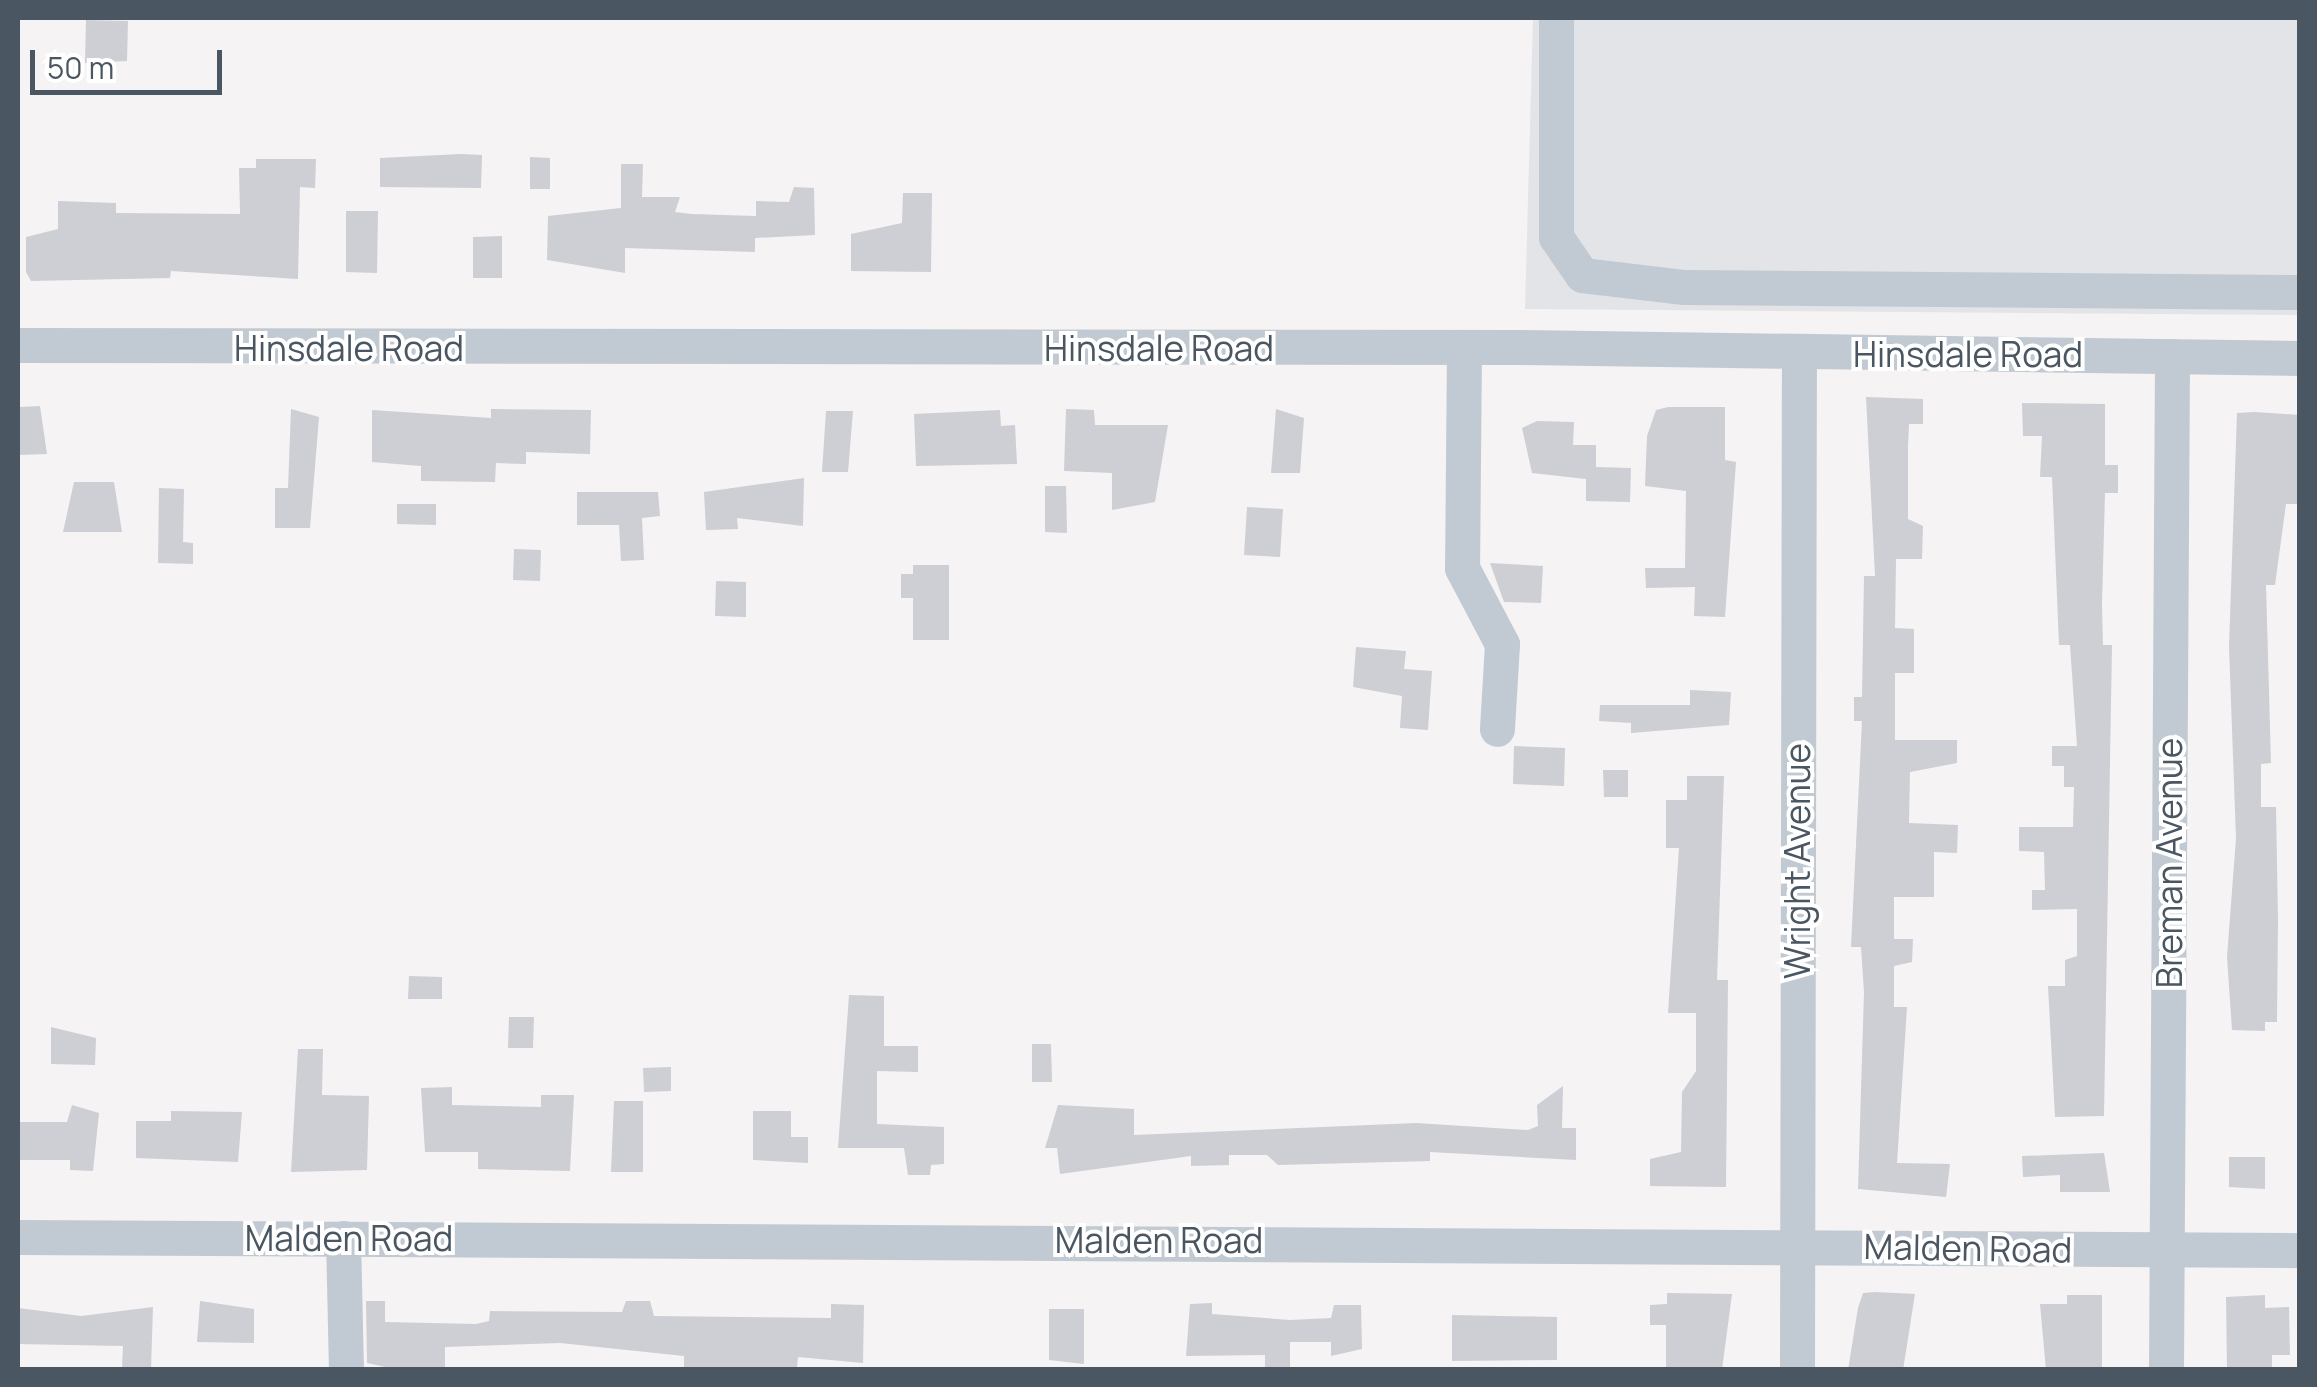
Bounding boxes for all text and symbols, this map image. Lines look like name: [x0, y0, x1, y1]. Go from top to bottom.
scale bar: [35, 30, 228, 92]
text: 50 m: [47, 47, 114, 88]
street label: Hinsdale Road: [234, 327, 464, 369]
street label: Hinsdale Road: [1044, 327, 1274, 369]
street label: Hinsdale Road: [1853, 333, 2083, 375]
street label: Breman Avenue: [2148, 738, 2190, 988]
street label: Wright Avenue: [1776, 743, 1818, 979]
street label: Malden Road: [245, 1217, 453, 1259]
street label: Malden Road: [1055, 1219, 1263, 1261]
street label: Malden Road: [1863, 1225, 2073, 1271]

